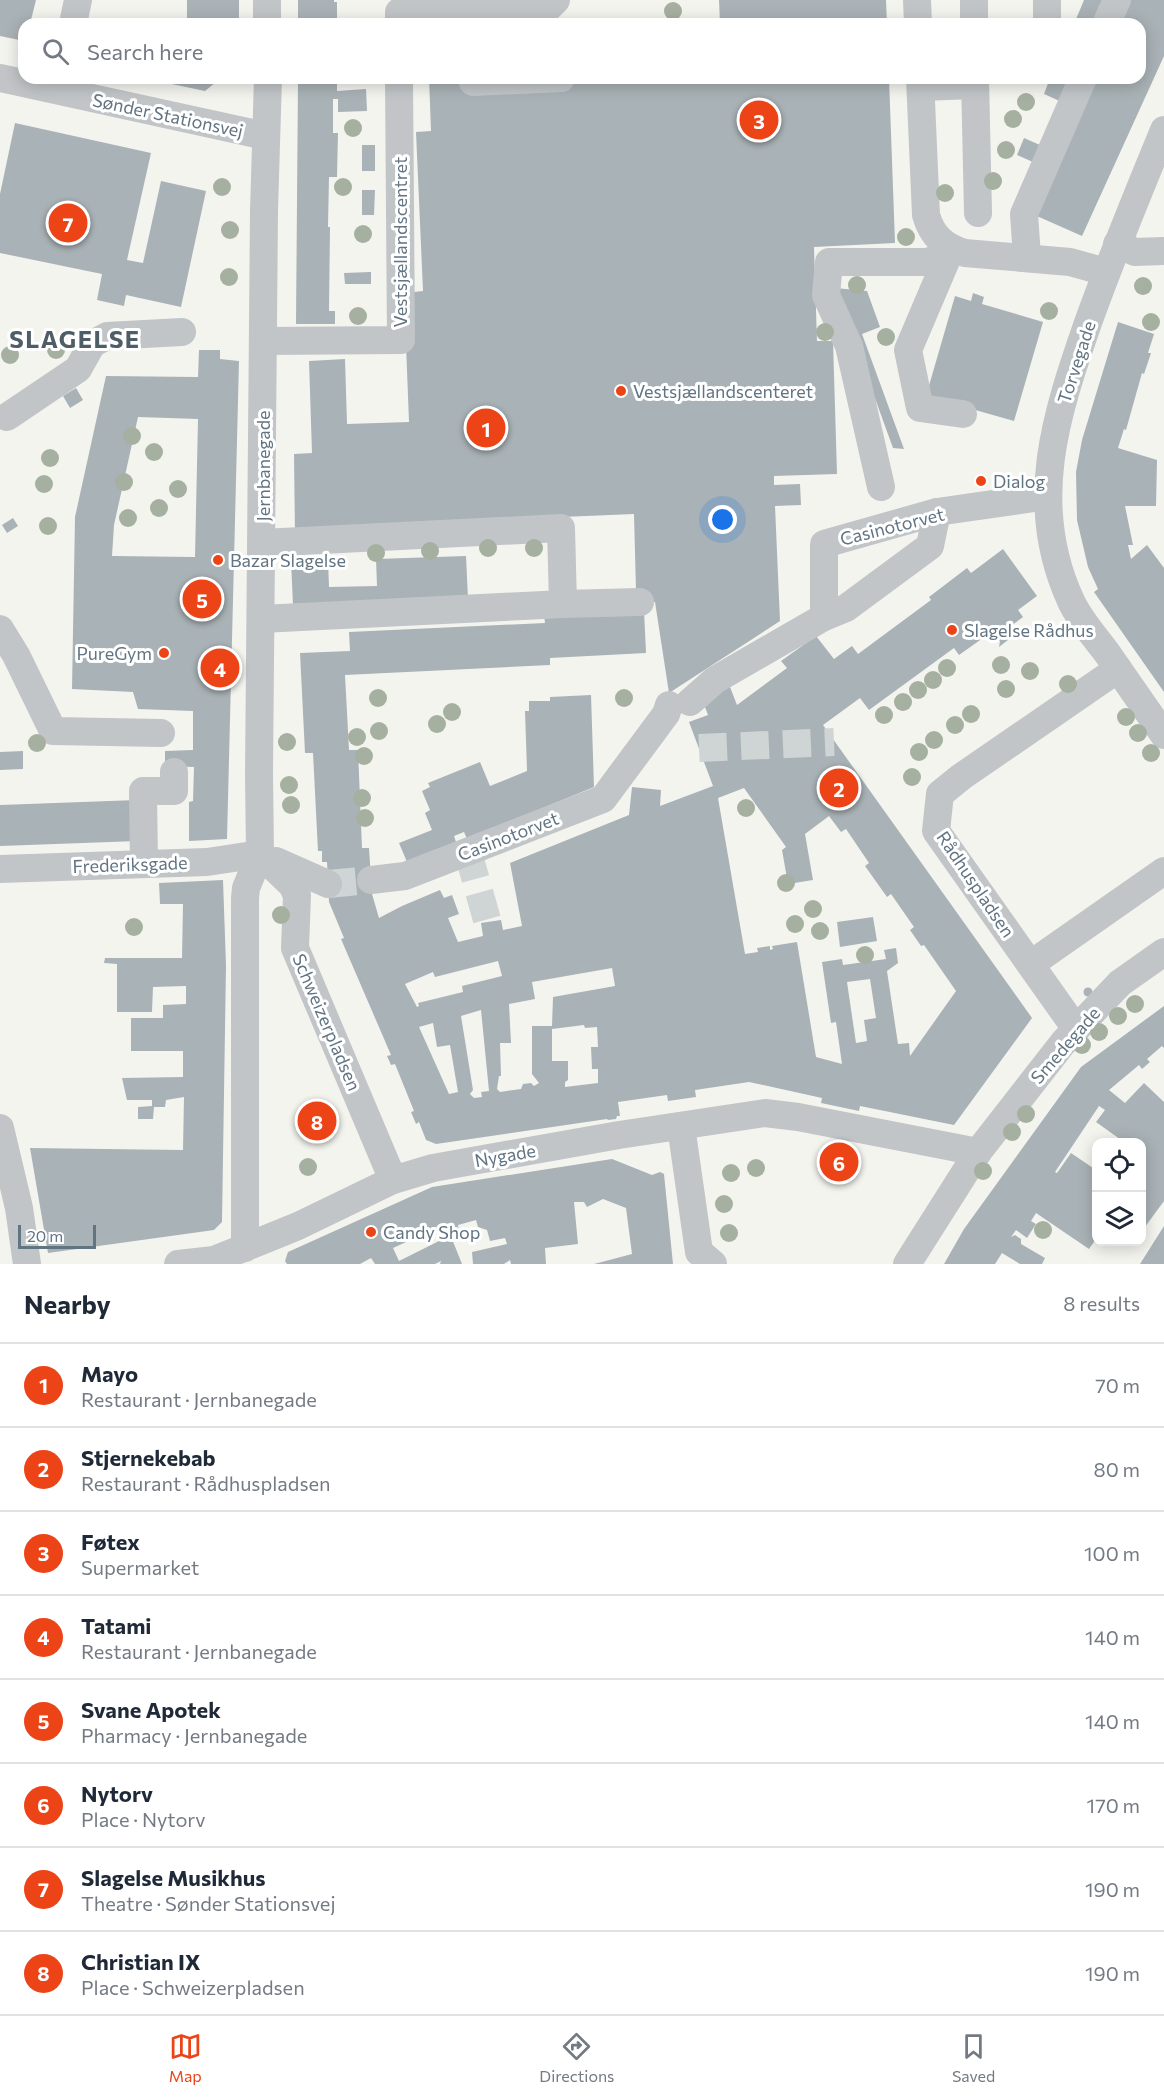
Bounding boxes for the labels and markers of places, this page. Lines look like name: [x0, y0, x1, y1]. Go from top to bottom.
pin: 3: [740, 98, 778, 142]
pin: 7: [48, 200, 88, 246]
place label: Vestsjællandscenteret: [633, 380, 813, 402]
marker: Vestsjællandscenteret: [614, 384, 628, 398]
pin: 1: [466, 406, 506, 450]
place label: Dialog: [993, 470, 1046, 492]
marker: Dialog: [974, 474, 988, 488]
place label: Bazar Slagelse: [230, 549, 346, 571]
marker: Bazar Slagelse: [211, 553, 225, 567]
pin: 5: [182, 576, 222, 622]
place label: Slagelse Rådhus: [964, 619, 1094, 641]
marker: Slagelse Rådhus: [945, 623, 959, 637]
place label: PureGym: [76, 642, 152, 664]
marker: PureGym: [157, 646, 171, 660]
pin: 4: [200, 646, 240, 690]
pin: 2: [820, 766, 858, 810]
pin: 8: [298, 1098, 336, 1144]
pin: 6: [820, 1140, 858, 1184]
place label: Candy Shop: [383, 1221, 481, 1243]
marker: Candy Shop: [364, 1225, 378, 1239]

